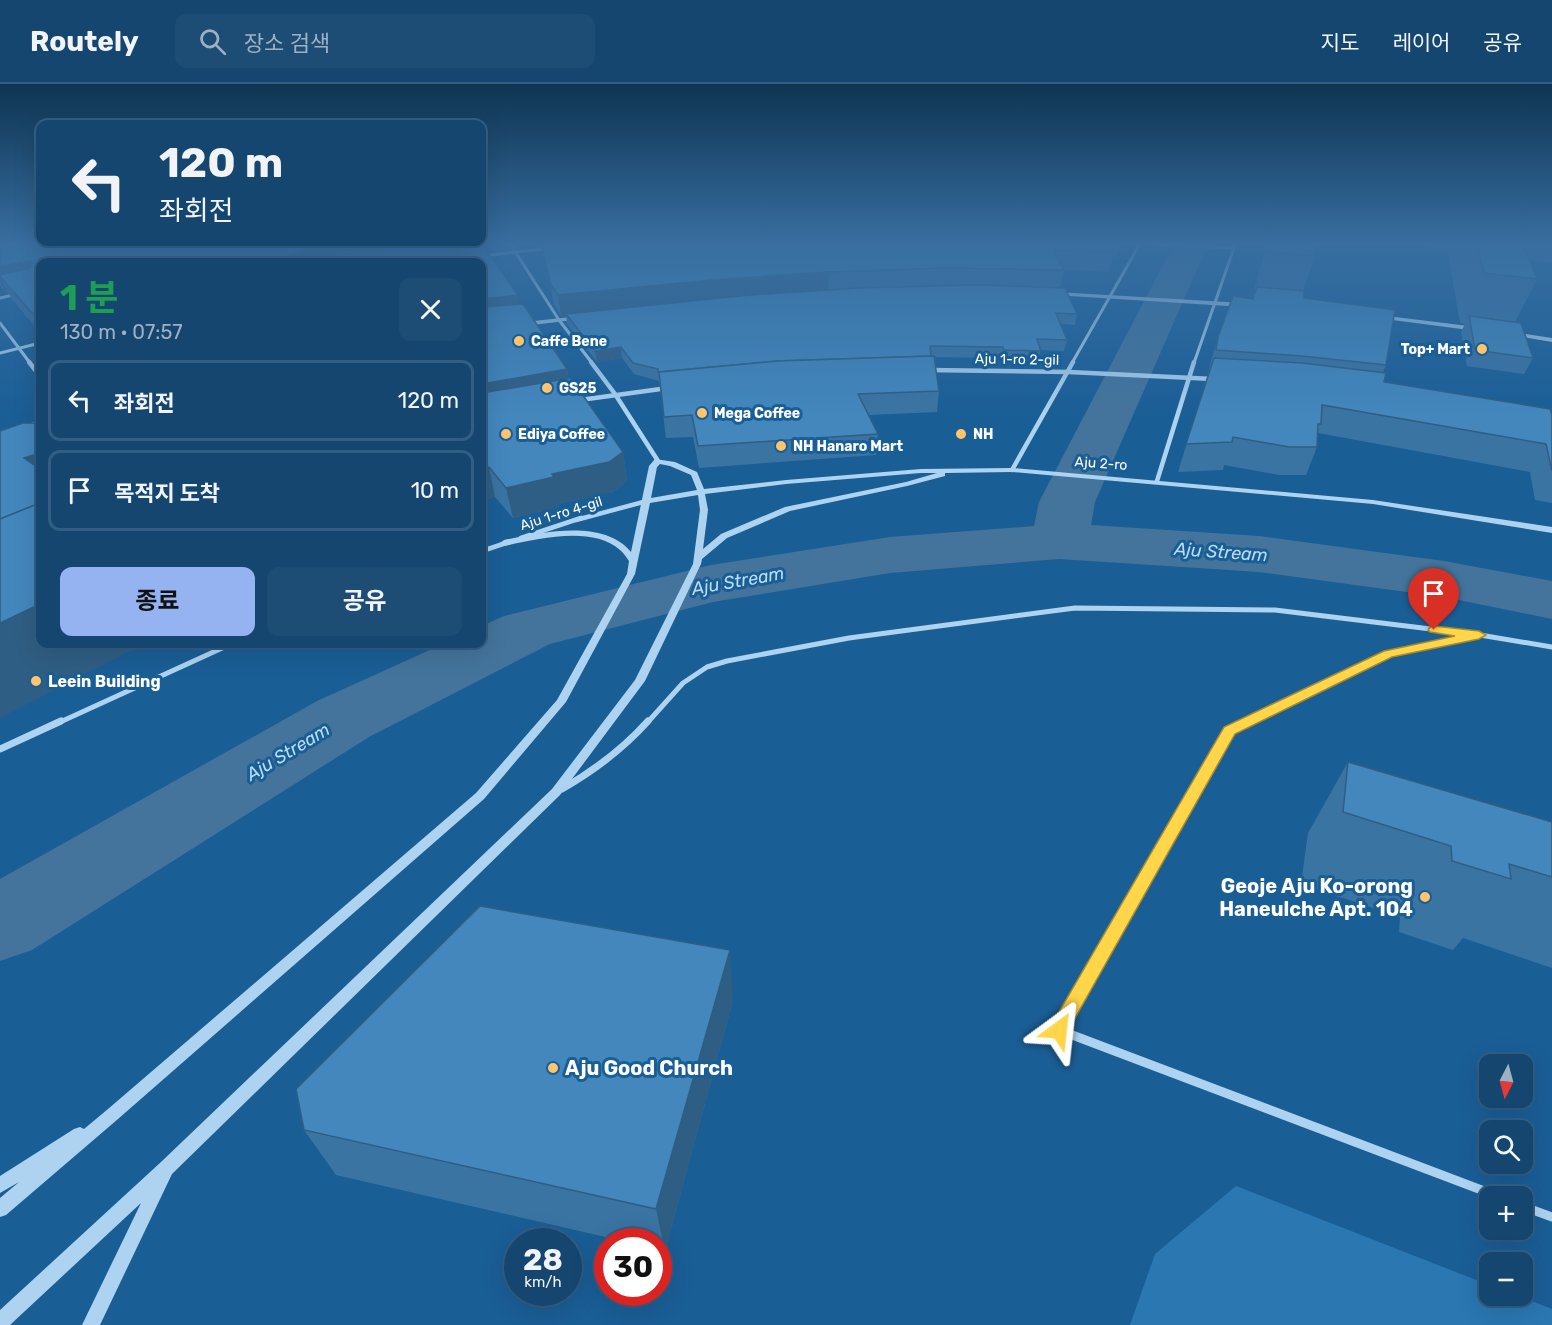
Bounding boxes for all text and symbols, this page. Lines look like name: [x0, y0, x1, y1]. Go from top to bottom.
search box: [175, 14, 595, 68]
text: Routely: [30, 25, 139, 58]
icon: search: [196, 25, 229, 58]
text: 장소 검색: [244, 30, 330, 57]
text: 지도: [1321, 30, 1359, 55]
text: 레이어: [1392, 30, 1450, 55]
text: 공유: [1483, 30, 1522, 55]
text: 120 m: [159, 138, 283, 188]
icon: left: [60, 144, 138, 222]
text: 좌회전: [159, 195, 234, 227]
text: 1 분: [60, 276, 119, 319]
button: close: [399, 278, 462, 341]
text: 130 m · 07:57: [60, 320, 183, 344]
place label: Caffe Bene: [531, 333, 607, 350]
marker: Caffe Bene: [512, 334, 526, 348]
place label: Top+ Mart: [1401, 341, 1470, 358]
marker: Top+ Mart: [1475, 342, 1489, 356]
street label: Aju 1-ro 2-gil: [975, 350, 1059, 369]
place label: GS25: [559, 380, 597, 397]
marker: GS25: [540, 381, 554, 395]
icon: left: [63, 384, 96, 417]
text: 120 m: [398, 387, 459, 414]
text: 좌회전: [114, 390, 175, 417]
place label: Mega Coffee: [714, 405, 800, 422]
marker: Mega Coffee: [695, 406, 709, 420]
place label: Ediya Coffee: [518, 426, 605, 443]
place label: NH: [973, 426, 994, 443]
marker: Ediya Coffee: [499, 427, 513, 441]
marker: NH: [954, 427, 968, 441]
place label: NH Hanaro Mart: [793, 438, 903, 455]
marker: NH Hanaro Mart: [774, 439, 788, 453]
street label: Aju 2-ro: [1074, 453, 1128, 474]
icon: arrive: [63, 474, 96, 507]
text: 10 m: [411, 477, 459, 504]
text: 목적지 도착: [114, 480, 220, 507]
street label: Aju 1-ro 4-gil: [518, 493, 604, 534]
water label: Aju Stream: [1173, 538, 1268, 566]
water label: Aju Stream: [689, 562, 786, 600]
button: 종료: [60, 567, 255, 636]
button: 공유: [267, 567, 462, 636]
pin: [1408, 568, 1459, 630]
icon: arrive: [1417, 577, 1450, 610]
place label: Leein Building: [48, 672, 161, 691]
marker: Leein Building: [29, 674, 43, 688]
water label: Aju Stream: [241, 719, 334, 786]
place label: Geoje Aju Ko-orong Haneulche Apt. 104: [1219, 874, 1413, 921]
marker: Geoje Aju Ko-orong Haneulche Apt. 104: [1418, 890, 1432, 904]
position arrow: [1027, 998, 1091, 1062]
north arrow: [1479, 1054, 1533, 1108]
map controls: [1479, 1054, 1533, 1306]
place label: Aju Good Church: [565, 1056, 733, 1080]
marker: Aju Good Church: [546, 1061, 560, 1075]
button: search: [1479, 1120, 1533, 1174]
button: +: [1479, 1186, 1533, 1240]
speed limit sign: 30: [594, 1228, 672, 1306]
text: 28: [523, 1242, 563, 1278]
button: −: [1479, 1252, 1533, 1306]
text: km/h: [524, 1273, 562, 1291]

